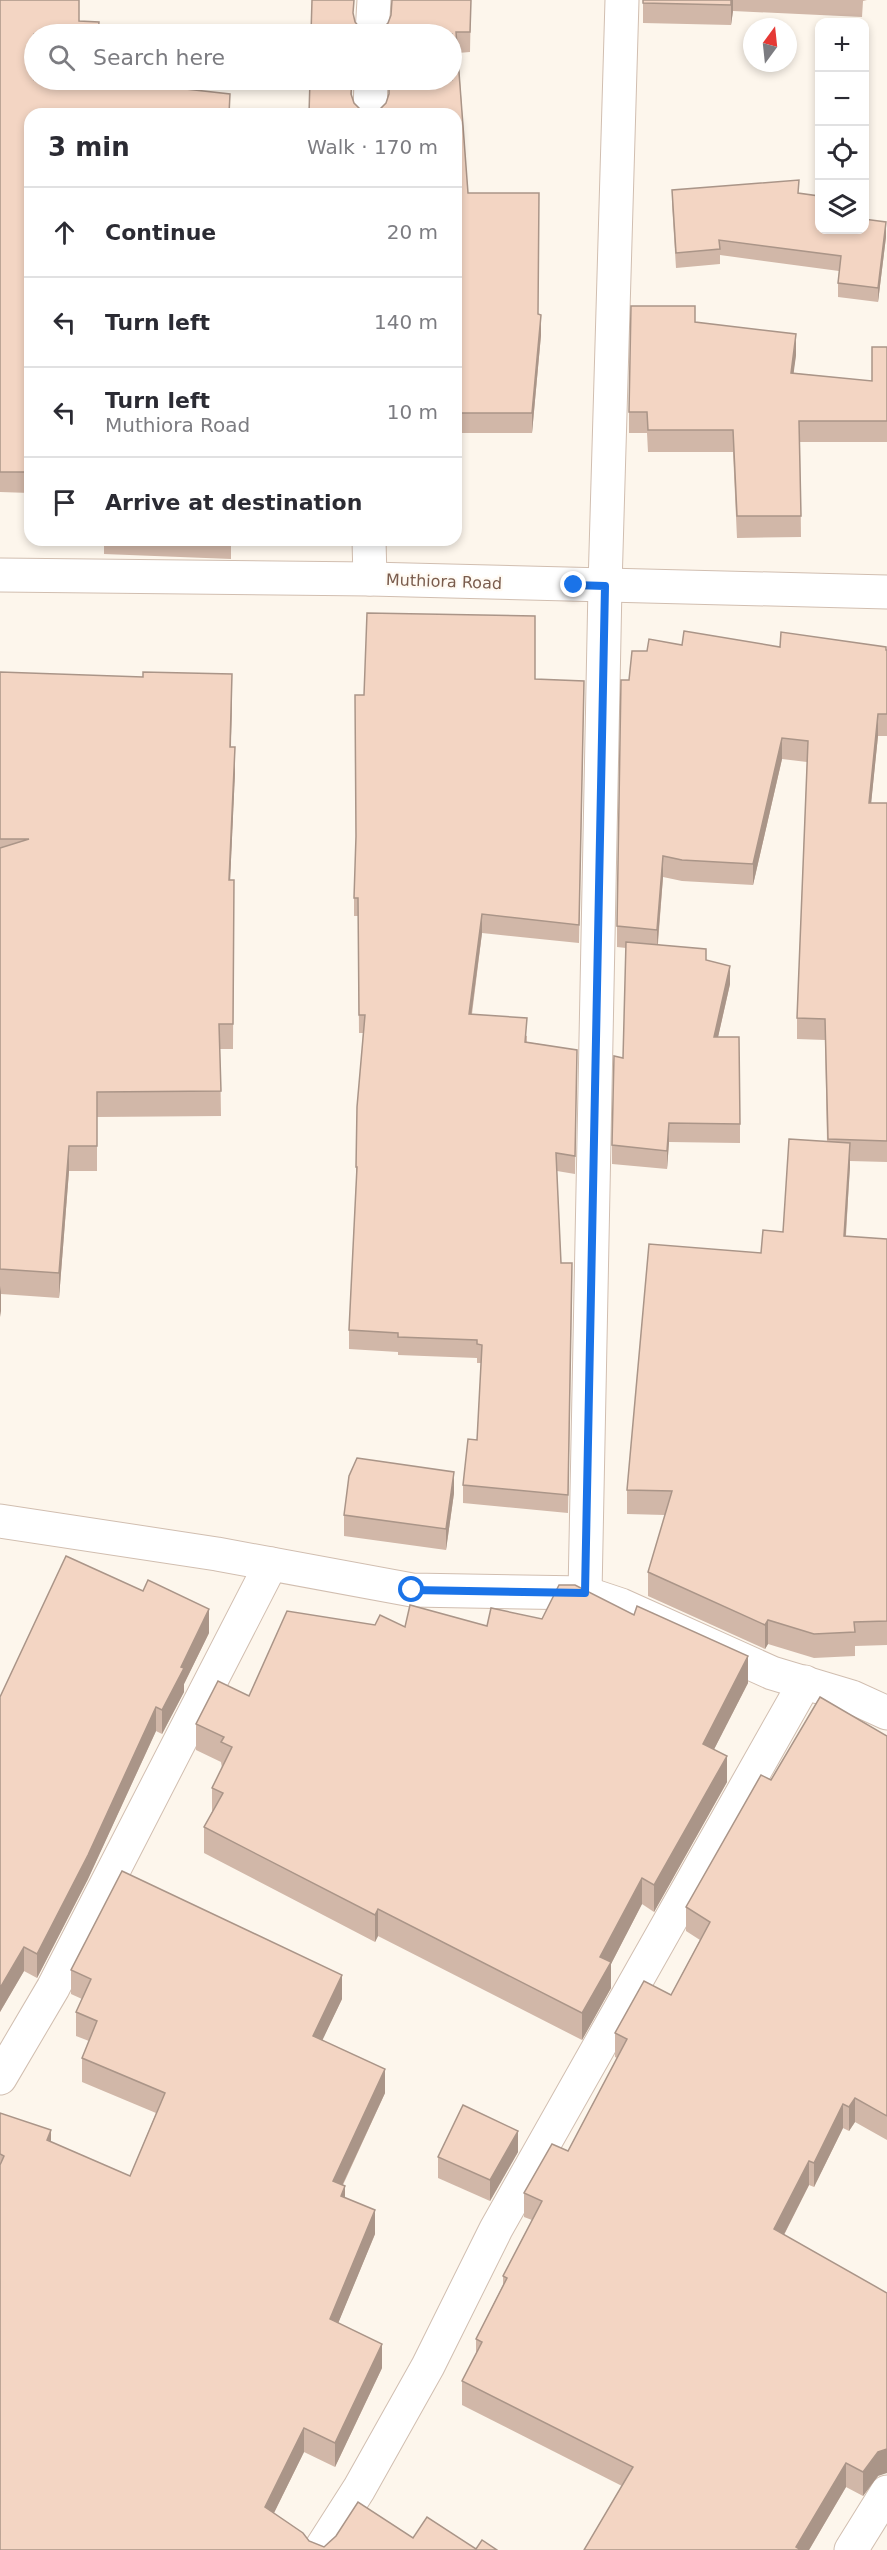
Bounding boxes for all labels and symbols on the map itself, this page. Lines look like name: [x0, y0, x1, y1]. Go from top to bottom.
north arrow: [743, 18, 797, 72]
street label: Muthiora Road: [386, 570, 502, 593]
route end: [560, 571, 586, 597]
route start: [398, 1576, 424, 1602]

